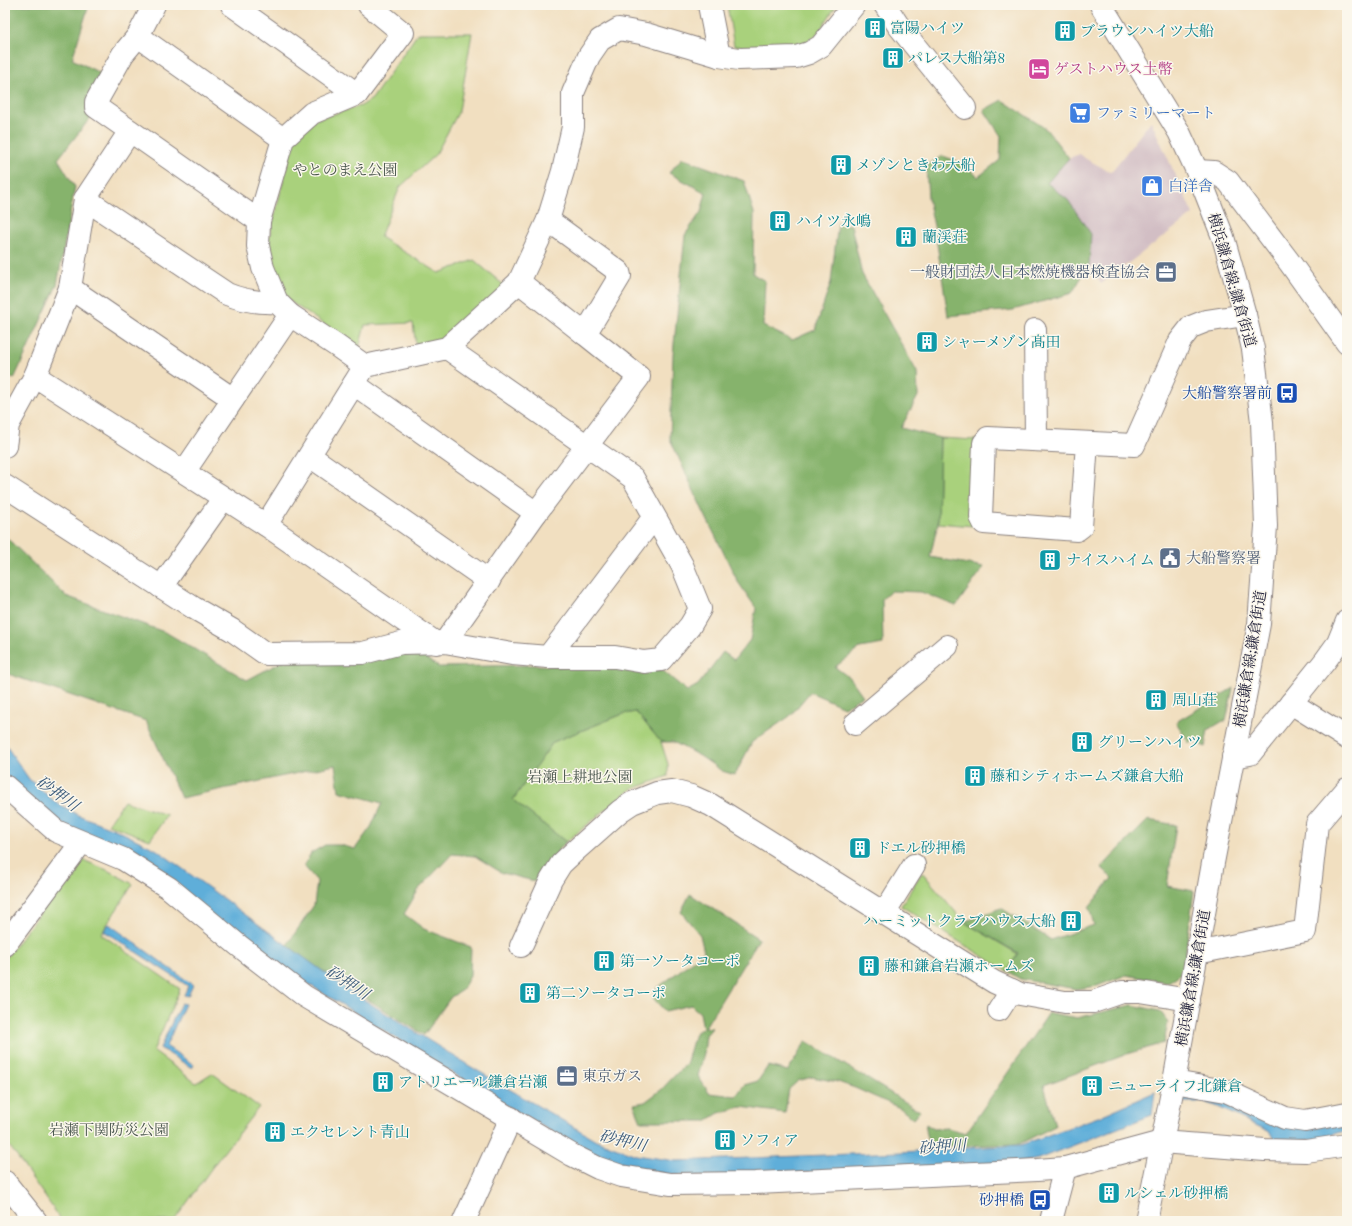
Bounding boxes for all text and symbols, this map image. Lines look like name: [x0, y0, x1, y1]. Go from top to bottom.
building icon: 富陽ハイツ: [862, 15, 888, 41]
building icon: ブラウンハイツ大船: [1052, 18, 1078, 44]
place label: 富陽ハイツ: [890, 19, 965, 37]
place label: ブラウンハイツ大船: [1080, 22, 1214, 40]
building icon: パレス大船第8: [880, 45, 906, 71]
place label: パレス大船第8: [908, 49, 1005, 67]
hotel icon: ゲストハウス土幣: [1026, 56, 1052, 82]
place label: ゲストハウス土幣: [1054, 60, 1173, 78]
supermarket icon: ファミリーマート: [1067, 100, 1093, 126]
place label: ファミリーマート: [1096, 104, 1216, 122]
building icon: メゾンときわ大船: [828, 152, 854, 178]
place label: メゾンときわ大船: [856, 156, 976, 174]
park label: やとのまえ公園: [292, 161, 398, 179]
shop icon: 白洋舎: [1139, 173, 1165, 199]
place label: 白洋舎: [1168, 177, 1213, 195]
building icon: ハイツ永嶋: [767, 208, 793, 234]
street label: 横浜鎌倉線;鎌倉街道: [1204, 211, 1260, 349]
place label: ハイツ永嶋: [796, 212, 871, 230]
building icon: 蘭渓荘: [893, 224, 919, 250]
place label: 蘭渓荘: [922, 228, 967, 246]
office icon: 一般財団法人日本燃焼機器検査協会: [1153, 259, 1179, 285]
place label: 一般財団法人日本燃焼機器検査協会: [910, 263, 1150, 281]
building icon: シャーメゾン髙田: [914, 329, 940, 355]
place label: シャーメゾン髙田: [942, 333, 1061, 351]
bus stop icon: 大船警察署前: [1274, 380, 1300, 406]
place label: 大船警察署前: [1182, 384, 1272, 402]
public building icon: 大船警察署: [1157, 545, 1183, 571]
building icon: ナイスハイム: [1037, 547, 1063, 573]
place label: 大船警察署: [1186, 549, 1261, 567]
place label: ナイスハイム: [1066, 551, 1155, 569]
street label: 横浜鎌倉線;鎌倉街道: [1230, 589, 1270, 729]
building icon: 周山荘: [1143, 687, 1169, 713]
place label: 周山荘: [1172, 691, 1217, 709]
building icon: グリーンハイツ: [1069, 729, 1095, 755]
place label: グリーンハイツ: [1098, 733, 1202, 751]
building icon: 藤和シティホームズ鎌倉大船: [962, 763, 988, 789]
place label: 藤和シティホームズ鎌倉大船: [990, 767, 1184, 785]
park label: 岩瀬上耕地公園: [527, 768, 633, 786]
water label: 砂押川: [33, 772, 84, 816]
building icon: ドエル砂押橋: [847, 835, 873, 861]
place label: ドエル砂押橋: [876, 839, 965, 857]
building icon: ハーミットクラブハウス大船: [1058, 908, 1084, 934]
street label: 横浜鎌倉線;鎌倉街道: [1172, 908, 1214, 1048]
place label: ハーミットクラブハウス大船: [863, 912, 1056, 930]
building icon: 第一ソータコーポ: [591, 948, 617, 974]
place label: 第一ソータコーポ: [620, 952, 740, 970]
building icon: 藤和鎌倉岩瀬ホームズ: [856, 953, 882, 979]
place label: 藤和鎌倉岩瀬ホームズ: [884, 957, 1034, 975]
water label: 砂押川: [322, 961, 375, 1005]
building icon: 第二ソータコーポ: [517, 980, 543, 1006]
place label: 第二ソータコーポ: [546, 984, 666, 1002]
office icon: 東京ガス: [554, 1063, 580, 1089]
place label: 東京ガス: [582, 1067, 642, 1085]
building icon: アトリエール鎌倉岩瀬: [370, 1069, 396, 1095]
place label: アトリエール鎌倉岩瀬: [398, 1073, 547, 1091]
building icon: ニューライフ北鎌倉: [1079, 1073, 1105, 1099]
place label: ニューライフ北鎌倉: [1108, 1077, 1242, 1095]
building icon: エクセレント青山: [262, 1119, 288, 1145]
park label: 岩瀬下関防災公園: [49, 1121, 169, 1139]
place label: エクセレント青山: [290, 1123, 410, 1141]
water label: 砂押川: [597, 1126, 650, 1156]
building icon: ソフィア: [712, 1127, 738, 1153]
place label: ソフィア: [740, 1131, 799, 1149]
water label: 砂押川: [917, 1135, 969, 1158]
building icon: ルシェル砂押橋: [1096, 1180, 1122, 1206]
place label: ルシェル砂押橋: [1124, 1184, 1228, 1202]
bus stop icon: 砂押橋: [1027, 1187, 1053, 1213]
place label: 砂押橋: [979, 1191, 1024, 1209]

